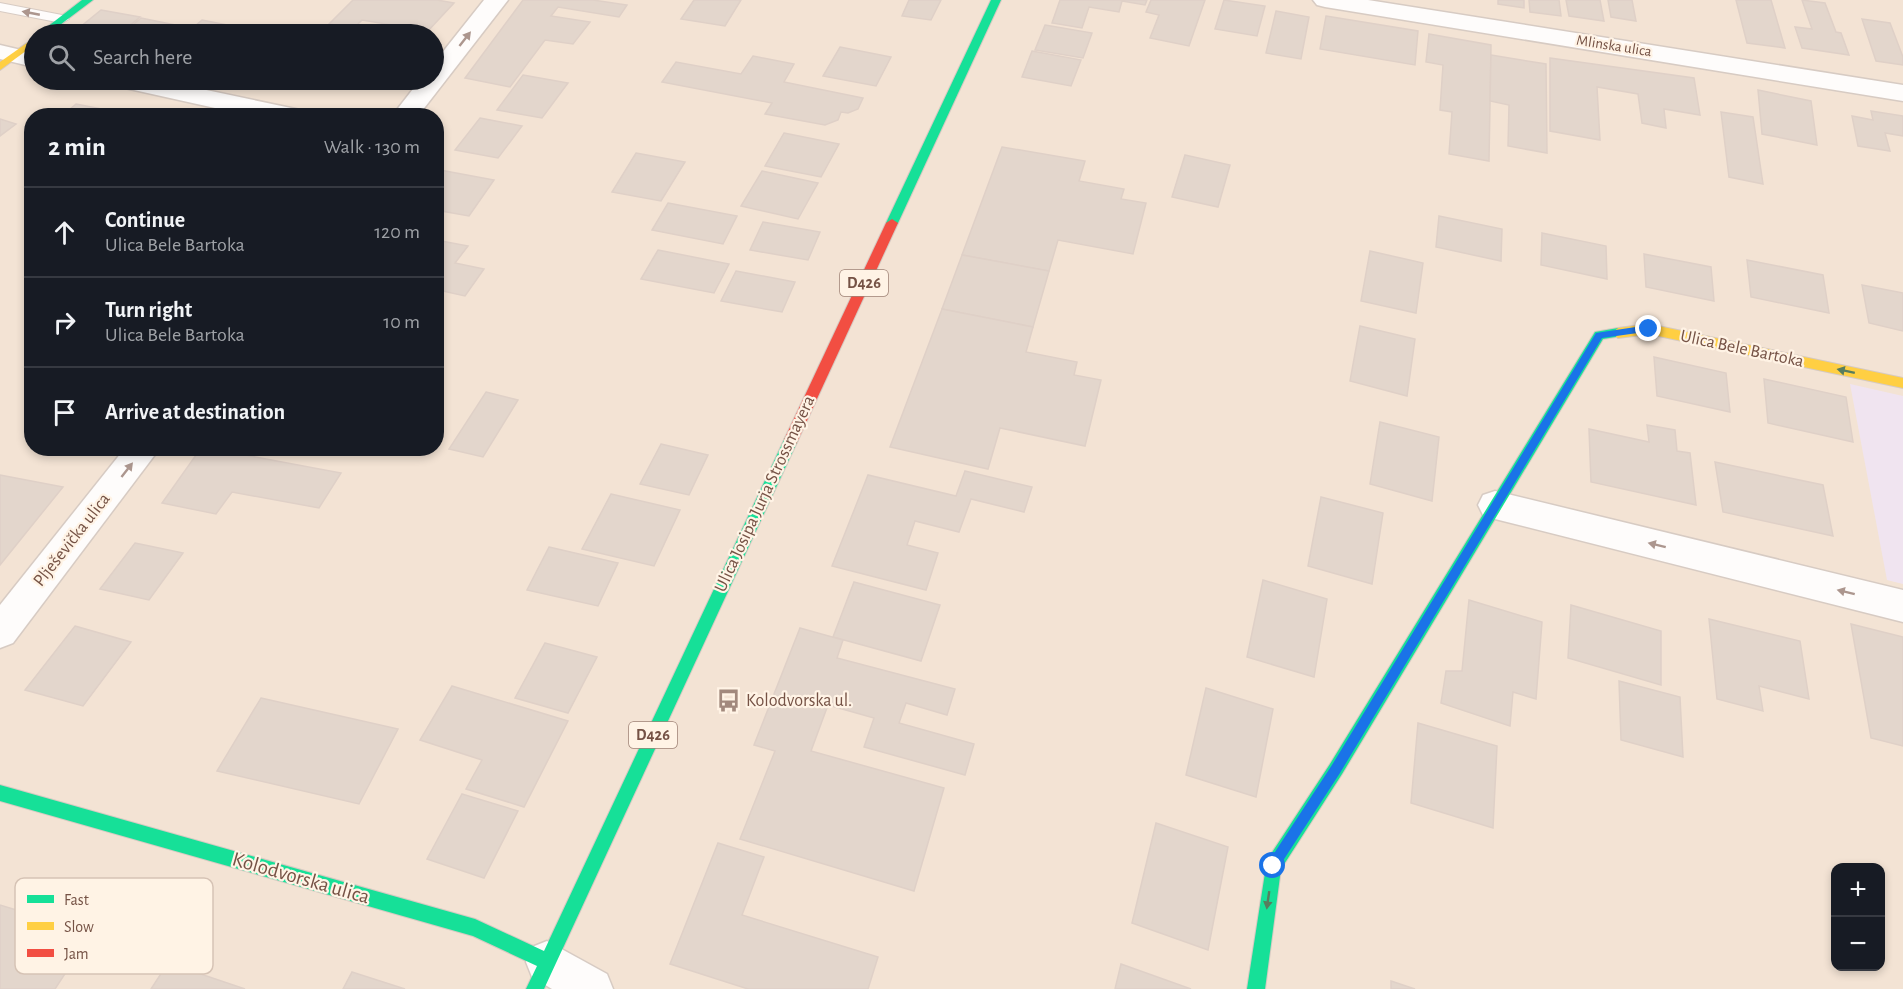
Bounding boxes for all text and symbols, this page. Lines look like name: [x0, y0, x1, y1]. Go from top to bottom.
one-way arrow: [21, 8, 40, 17]
search box: [24, 24, 444, 90]
one-way arrow: [458, 32, 470, 47]
street label: Mlinska ulica: [1575, 33, 1653, 59]
icon: search: [45, 41, 78, 74]
text: Search here: [93, 46, 192, 68]
text: 2 min: [48, 134, 106, 160]
text: Walk · 130 m: [324, 137, 420, 157]
text: Continue: [105, 209, 185, 231]
icon: ahead: [48, 216, 81, 249]
text: 120 m: [374, 222, 420, 242]
text: Ulica Bele Bartoka: [105, 235, 245, 255]
road number: D426: [840, 270, 888, 296]
text: Turn right: [105, 299, 192, 321]
icon: right: [48, 306, 81, 339]
text: 10 m: [383, 312, 420, 332]
route end: [1635, 315, 1661, 341]
text: Ulica Bele Bartoka: [105, 325, 245, 345]
street label: Ulica Bele Bartoka: [1679, 327, 1805, 371]
one-way arrow: [1836, 366, 1855, 375]
street label: Ulica Josipa Jurja Strossmayera: [712, 393, 818, 595]
icon: arrive: [48, 396, 81, 429]
text: Arrive at destination: [105, 401, 285, 423]
one-way arrow: [120, 463, 132, 478]
street label: Plješevička ulica: [30, 490, 114, 590]
one-way arrow: [1648, 540, 1666, 550]
one-way arrow: [1837, 586, 1855, 596]
bus stop icon: Kolodvorska ul.: [715, 688, 741, 714]
place label: Kolodvorska ul.: [746, 692, 852, 710]
road number: D426: [629, 722, 677, 748]
street label: Kolodvorska ulica: [230, 848, 372, 908]
route start: [1259, 852, 1285, 878]
map controls: [1831, 863, 1885, 971]
button: +: [1831, 863, 1885, 917]
legend: [15, 878, 213, 974]
one-way arrow: [1263, 891, 1273, 910]
text: Fast: [64, 892, 89, 908]
button: −: [1831, 917, 1885, 971]
text: Slow: [64, 919, 94, 935]
text: Jam: [64, 946, 89, 962]

